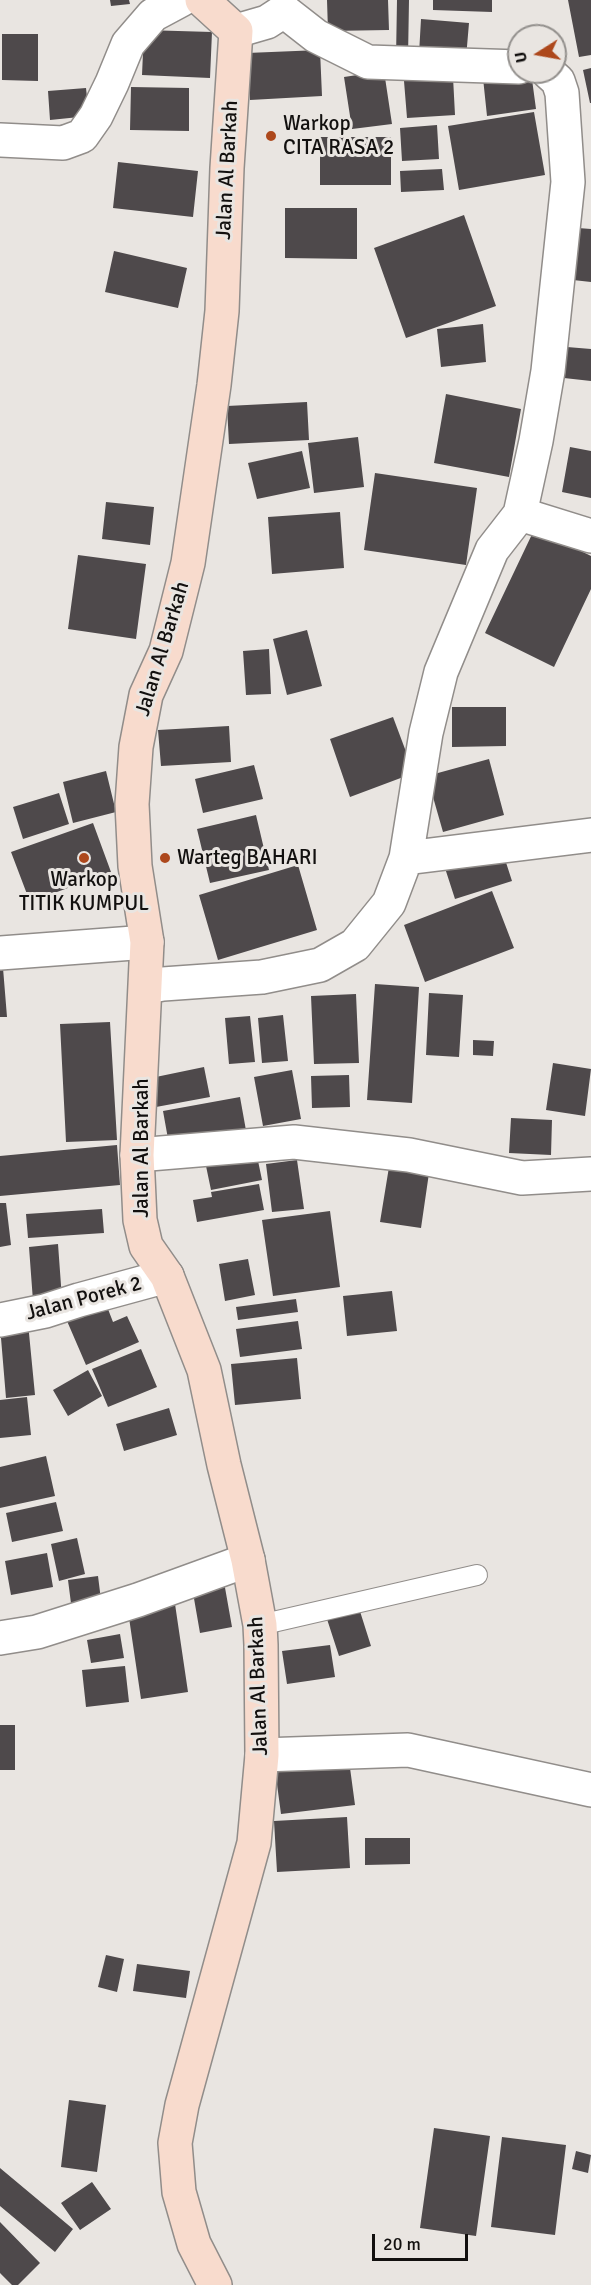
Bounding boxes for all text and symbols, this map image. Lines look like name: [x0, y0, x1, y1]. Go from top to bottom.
north arrow: [507, 24, 567, 84]
text: U: [510, 50, 532, 64]
street label: Jalan Al Barkah: [212, 100, 244, 240]
place label: Warkop CITA RASA 2: [283, 111, 394, 161]
marker: Warkop CITA RASA 2: [264, 129, 278, 143]
street label: Jalan Al Barkah: [131, 579, 195, 719]
place label: Warteg BAHARI: [177, 845, 318, 871]
marker: Warkop TITIK KUMPUL: [77, 851, 91, 865]
marker: Warteg BAHARI: [158, 851, 172, 865]
place label: Warkop TITIK KUMPUL: [19, 867, 149, 917]
street label: Jalan Al Barkah: [129, 1078, 155, 1218]
street label: Jalan Porek 2: [23, 1271, 145, 1327]
street label: Jalan Al Barkah: [244, 1616, 274, 1756]
scale bar: [375, 2222, 471, 2260]
text: 20 m: [383, 2233, 421, 2255]

